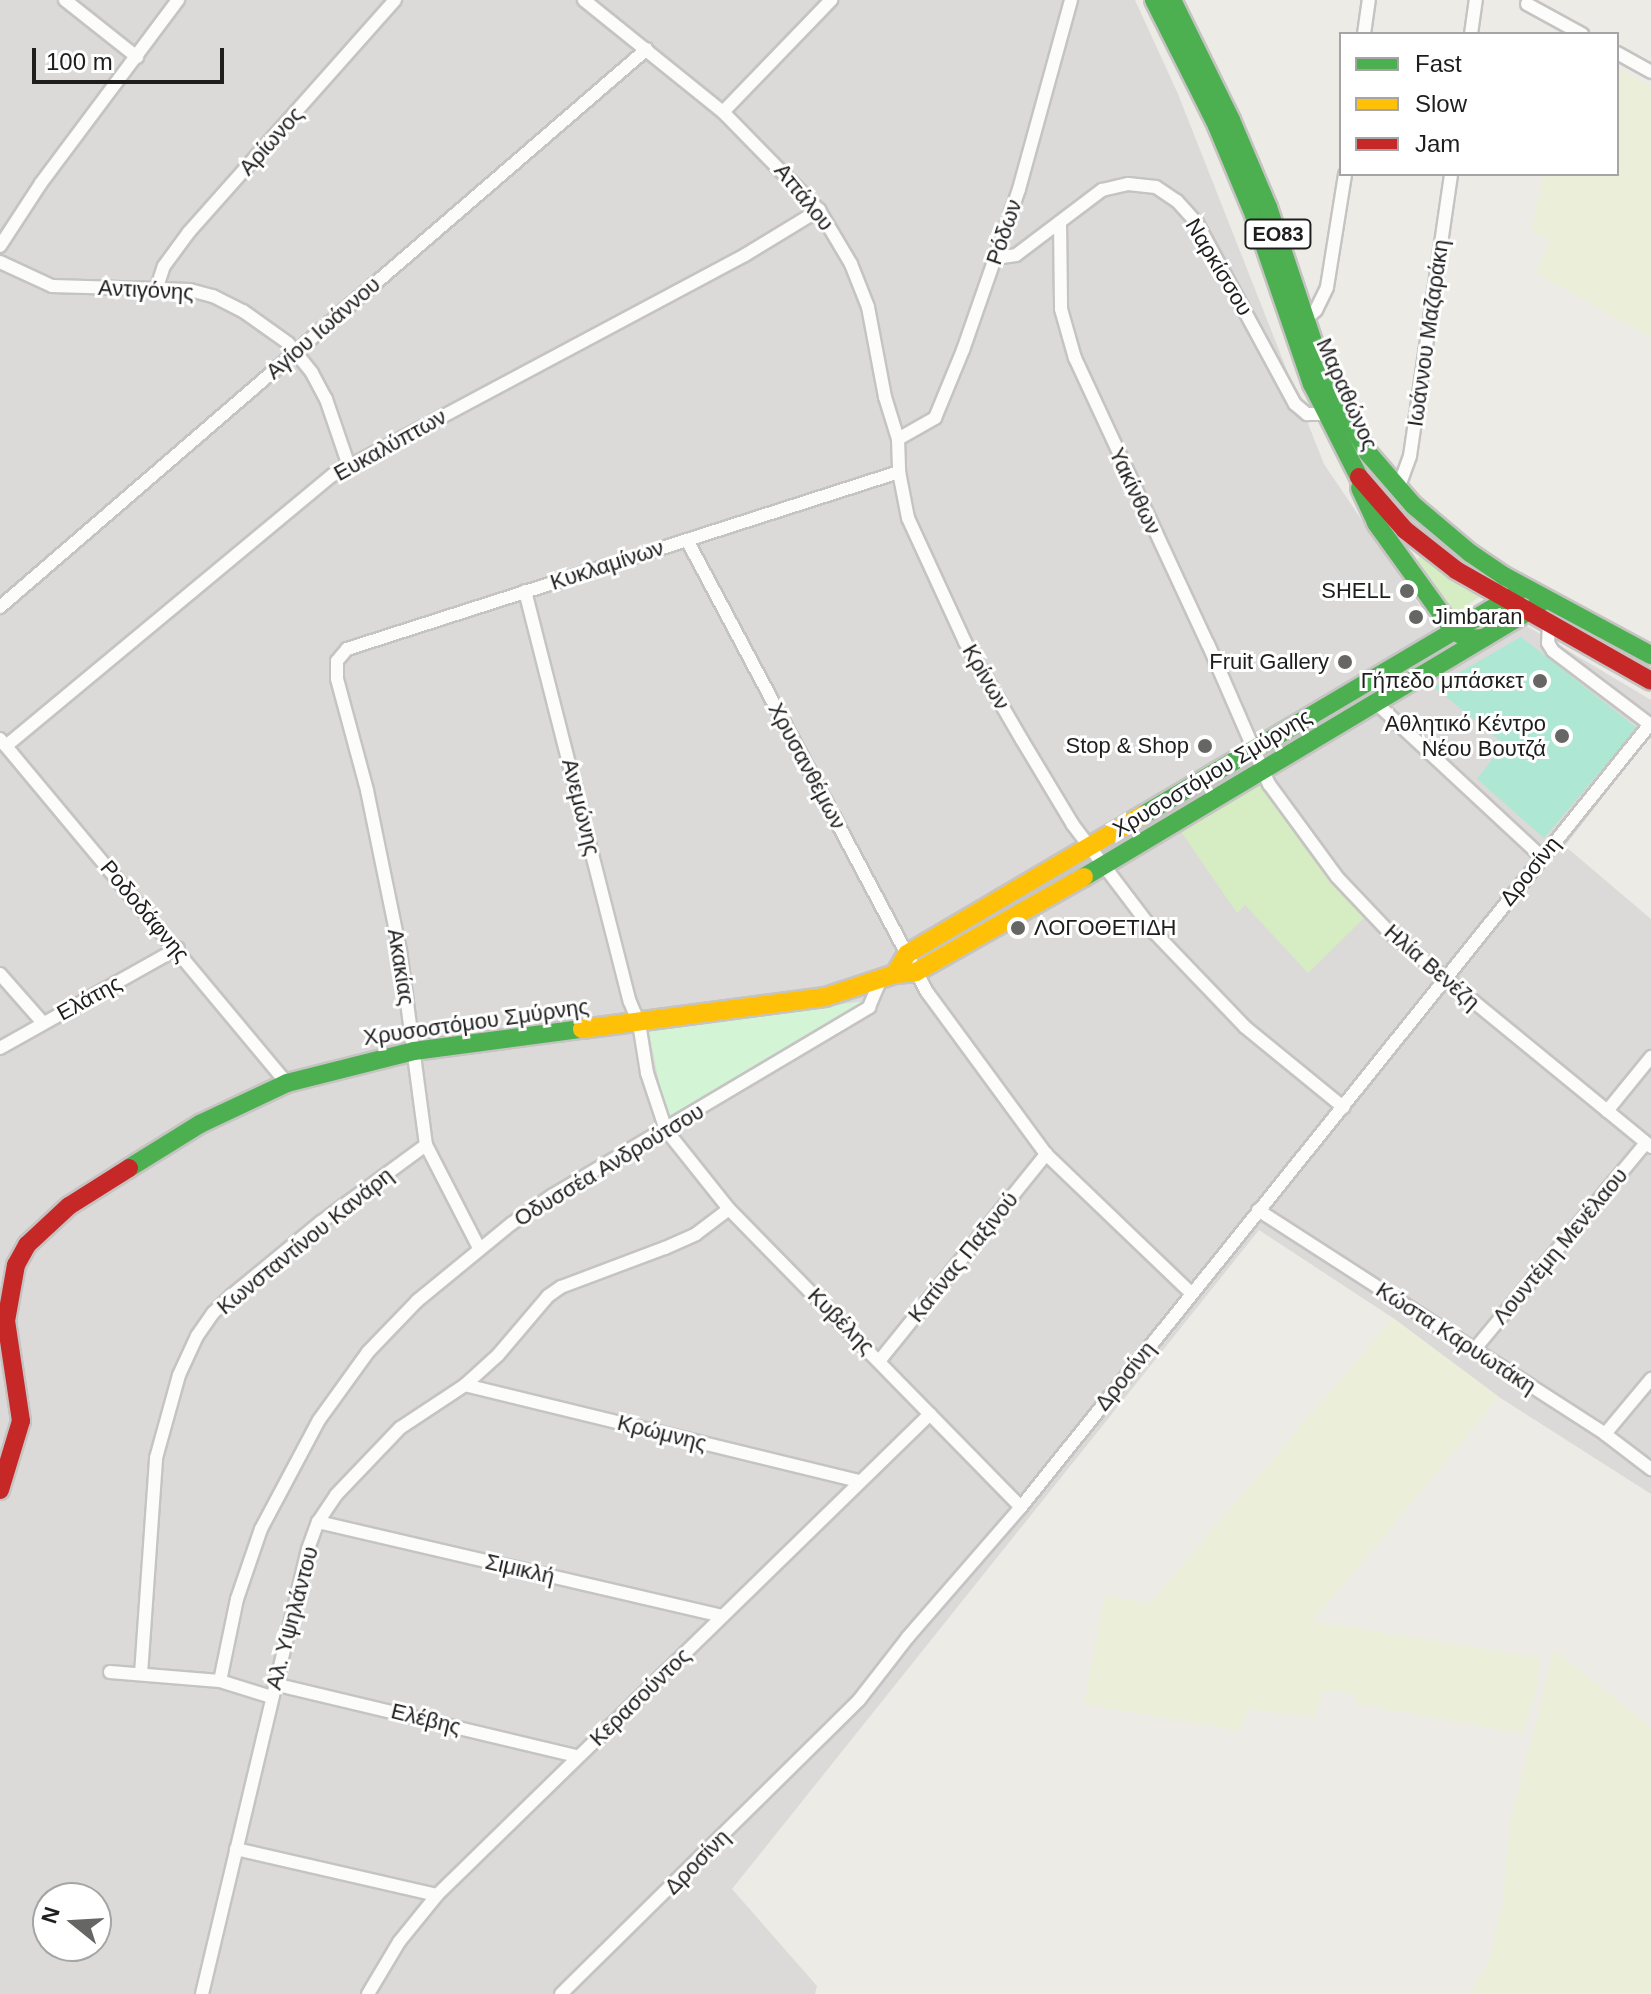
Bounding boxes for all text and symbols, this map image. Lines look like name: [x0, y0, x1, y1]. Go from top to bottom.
scale bar: [36, 32, 228, 82]
legend: [1339, 32, 1619, 176]
text: 100 m: [46, 48, 113, 75]
text: Fast: [1415, 50, 1462, 77]
text: Slow: [1415, 90, 1467, 117]
street label: Αρίωνος: [233, 101, 309, 181]
text: Jam: [1415, 130, 1460, 157]
street label: Αττάλου: [769, 158, 839, 236]
street label: Ρόδων: [981, 196, 1027, 268]
street label: Ναρκίσσου: [1180, 214, 1258, 320]
road number: ΕΟ83: [1244, 218, 1312, 250]
street label: Ιωάννου Μαζαράκη: [1402, 238, 1454, 428]
street label: Αγίου Ιωάννου: [260, 271, 386, 385]
street label: Αντιγόνης: [97, 274, 195, 306]
street label: Μαραθώνος: [1311, 334, 1383, 454]
street label: Ευκαλύπτων: [329, 403, 451, 487]
street label: Υακίνθων: [1103, 443, 1167, 539]
street label: Κυκλαμίνων: [547, 534, 667, 596]
place label: SHELL: [1321, 578, 1391, 604]
marker: SHELL: [1398, 582, 1416, 600]
place label: Jimbaran: [1432, 604, 1522, 630]
marker: Jimbaran: [1407, 608, 1425, 626]
street label: Κρίνων: [957, 640, 1015, 714]
place label: Fruit Gallery: [1209, 649, 1329, 675]
marker: Fruit Gallery: [1336, 653, 1354, 671]
place label: Γήπεδο μπάσκετ: [1361, 668, 1524, 694]
marker: Γήπεδο μπάσκετ: [1531, 672, 1549, 690]
street label: Χρυσανθέμων: [763, 698, 851, 834]
street label: Χρυσοστόμου Σμύρνης: [1108, 703, 1316, 843]
place label: Αθλητικό Κέντρο Νέου Βουτζά: [1385, 710, 1546, 762]
marker: Αθλητικό Κέντρο Νέου Βουτζά: [1553, 727, 1571, 745]
place label: Stop & Shop: [1065, 733, 1189, 759]
marker: Stop & Shop: [1196, 737, 1214, 755]
street label: Ανεμώνης: [556, 756, 606, 858]
street label: Δροσίνη: [1494, 831, 1566, 911]
street label: Ροδοδάφνης: [95, 855, 195, 967]
place label: ΛΟΓΟΘΕΤΙΔΗ: [1034, 915, 1176, 941]
marker: ΛΟΓΟΘΕΤΙΔΗ: [1009, 919, 1027, 937]
street label: Ηλία Βενέζη: [1379, 919, 1485, 1015]
street label: Ακακίας: [382, 927, 420, 1007]
street label: Ελάτης: [52, 970, 126, 1026]
street label: Χρυσοστόμου Σμύρνης: [362, 993, 590, 1051]
street label: Οδυσσέα Ανδρούτσου: [509, 1098, 709, 1232]
street label: Κωνσταντίνου Κανάρη: [212, 1162, 398, 1320]
street label: Λουντέμη Μενέλαου: [1487, 1162, 1633, 1330]
street label: Κατίνας Παξινού: [902, 1187, 1024, 1327]
street label: Κώστα Καρυωτάκη: [1371, 1276, 1541, 1400]
street label: Κυβέλης: [802, 1282, 880, 1360]
street label: Δροσίνη: [1089, 1336, 1161, 1416]
street label: Κρώμνης: [615, 1409, 709, 1457]
street label: Αλ. Υψηλάντου: [260, 1543, 324, 1693]
street label: Σιμικλή: [483, 1548, 557, 1590]
street label: Κερασούντος: [584, 1642, 696, 1752]
street label: Ελέβης: [388, 1698, 464, 1740]
street label: Δροσίνη: [659, 1824, 735, 1900]
north arrow: [32, 1882, 112, 1962]
text: N: [36, 1904, 65, 1926]

